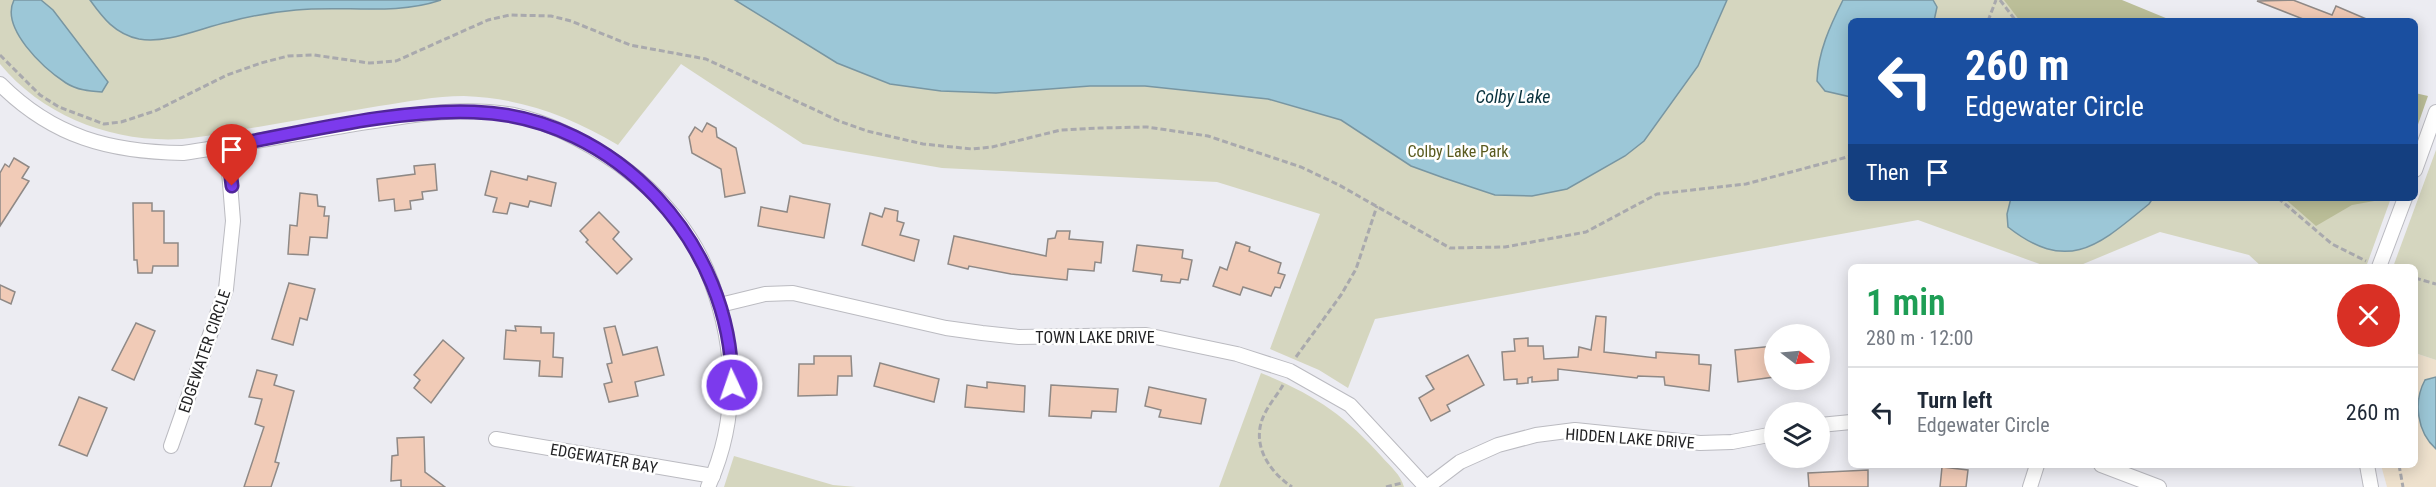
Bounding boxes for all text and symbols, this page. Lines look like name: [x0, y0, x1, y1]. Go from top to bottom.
text: 260 m: [1965, 41, 2070, 90]
icon: left: [1866, 42, 1944, 120]
water label: Colby Lake: [1475, 86, 1551, 107]
text: Edgewater Circle: [1965, 91, 2144, 123]
pin: [206, 124, 257, 186]
icon: arrive: [215, 133, 248, 166]
park label: Colby Lake Park: [1408, 142, 1509, 161]
icon: arrive: [1921, 156, 1954, 189]
text: Then: [1866, 160, 1909, 185]
text: 1 min: [1866, 282, 1946, 324]
button: close: [2337, 284, 2400, 347]
street label: EDGEWATER CIRCLE: [174, 287, 235, 415]
north arrow: [1764, 324, 1830, 390]
map controls: [1764, 324, 1830, 468]
text: 280 m · 12:00: [1866, 326, 1973, 350]
street label: TOWN LAKE DRIVE: [1035, 328, 1155, 347]
position arrow: [700, 353, 764, 417]
text: Turn left: [1917, 388, 1992, 413]
icon: left: [1866, 396, 1899, 429]
text: 260 m: [2346, 400, 2400, 425]
button: layers: [1764, 402, 1830, 468]
text: Edgewater Circle: [1917, 413, 2050, 437]
street label: HIDDEN LAKE DRIVE: [1565, 425, 1695, 452]
street label: EDGEWATER BAY: [549, 440, 660, 477]

